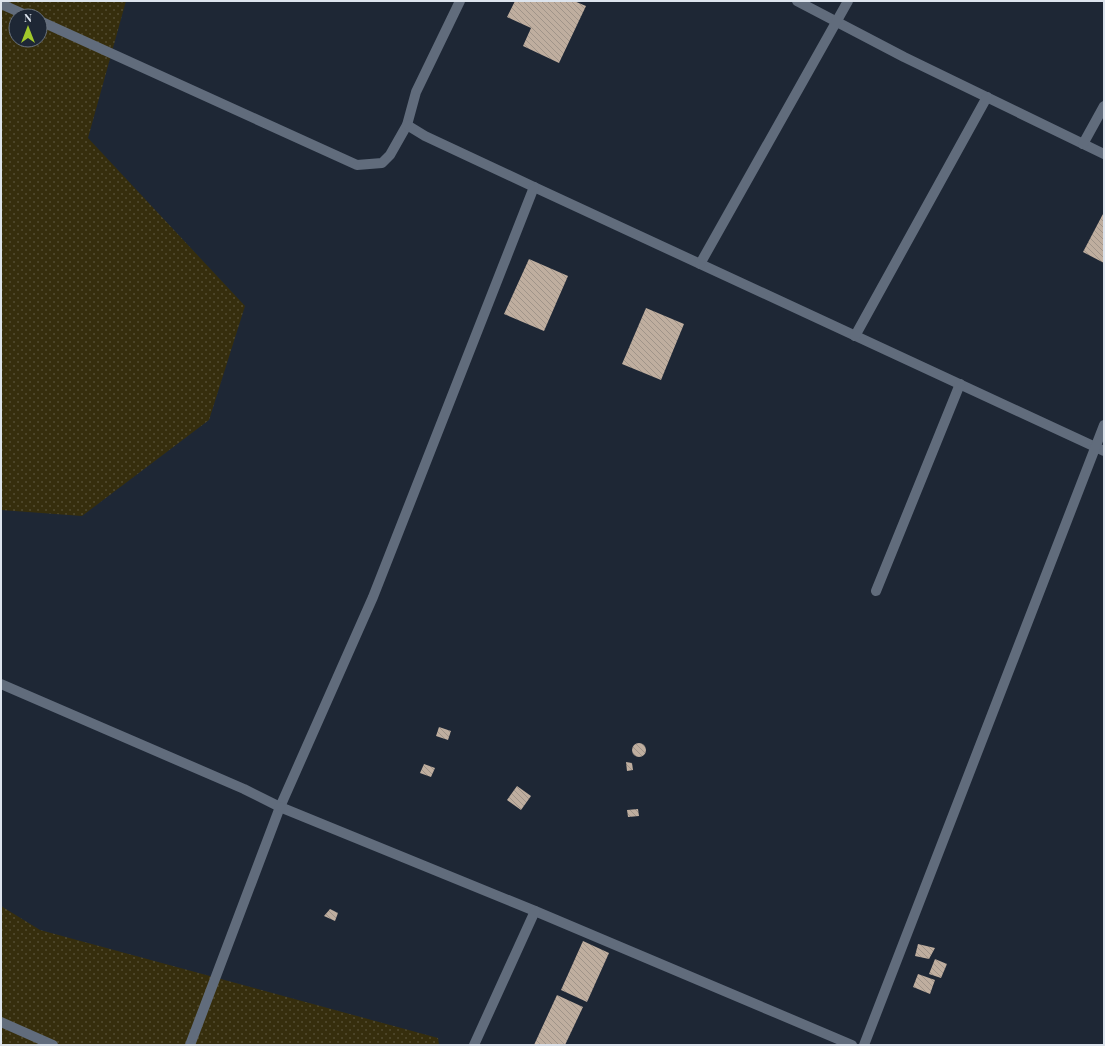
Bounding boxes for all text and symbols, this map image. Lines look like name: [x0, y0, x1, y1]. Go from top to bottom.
north arrow: [8, 8, 48, 48]
text: N: [24, 10, 32, 25]

